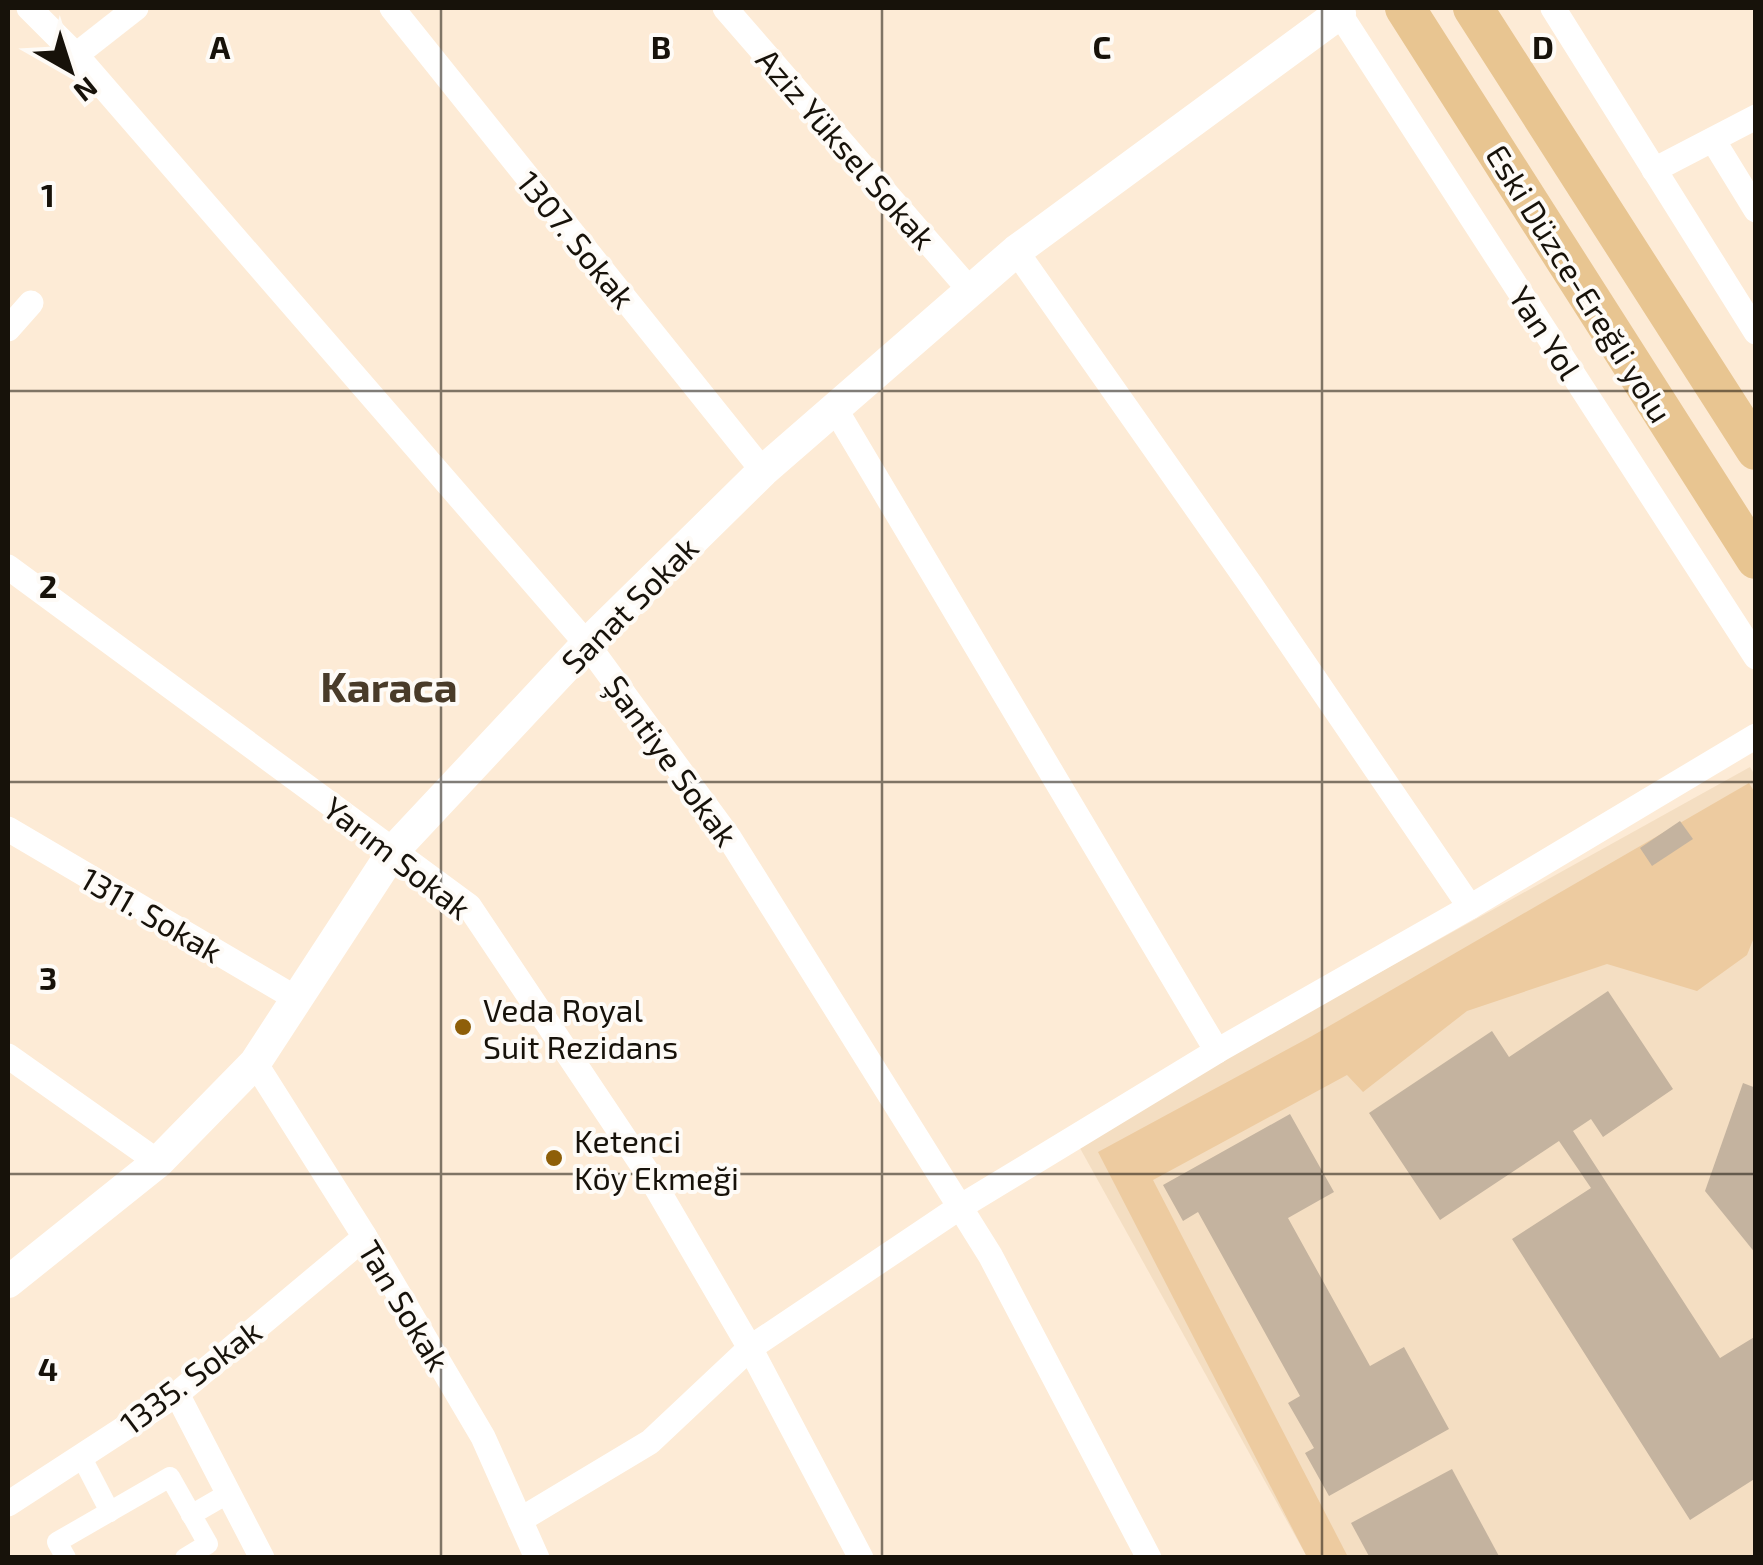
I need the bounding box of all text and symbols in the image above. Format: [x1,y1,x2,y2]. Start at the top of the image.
north arrow [20,20,120,120]
text: A [210,27,231,65]
text: B [651,27,671,65]
text: C [1093,27,1111,65]
text: D [1532,27,1554,65]
street label: Aziz Yüksel Sokak [750,40,944,256]
text: N [68,71,105,110]
street label: Eski Düzce-Ereğli yolu [1479,137,1681,429]
street label: 1307. Sokak [510,163,644,315]
text: 1 [41,175,55,213]
street label: Yan Yol [1502,279,1590,386]
street label: Sanat Sokak [553,528,705,680]
text: 2 [39,566,57,604]
district label: Karaca [320,660,458,710]
street label: Şantiye Sokak [596,667,747,854]
street label: Yarım Sokak [317,788,479,926]
street label: 1311. Sokak [75,858,229,970]
text: 3 [39,958,57,996]
place label: Veda Royal Suit Rezidans [483,990,678,1065]
marker: Veda Royal Suit Rezidans [452,1016,474,1038]
place label: Ketenci Köy Ekmeği [574,1121,739,1196]
marker: Ketenci Köy Ekmeği [543,1147,565,1169]
street label: Tan Sokak [351,1233,459,1377]
street label: 1335. Sokak [112,1311,268,1441]
text: 4 [38,1349,58,1387]

